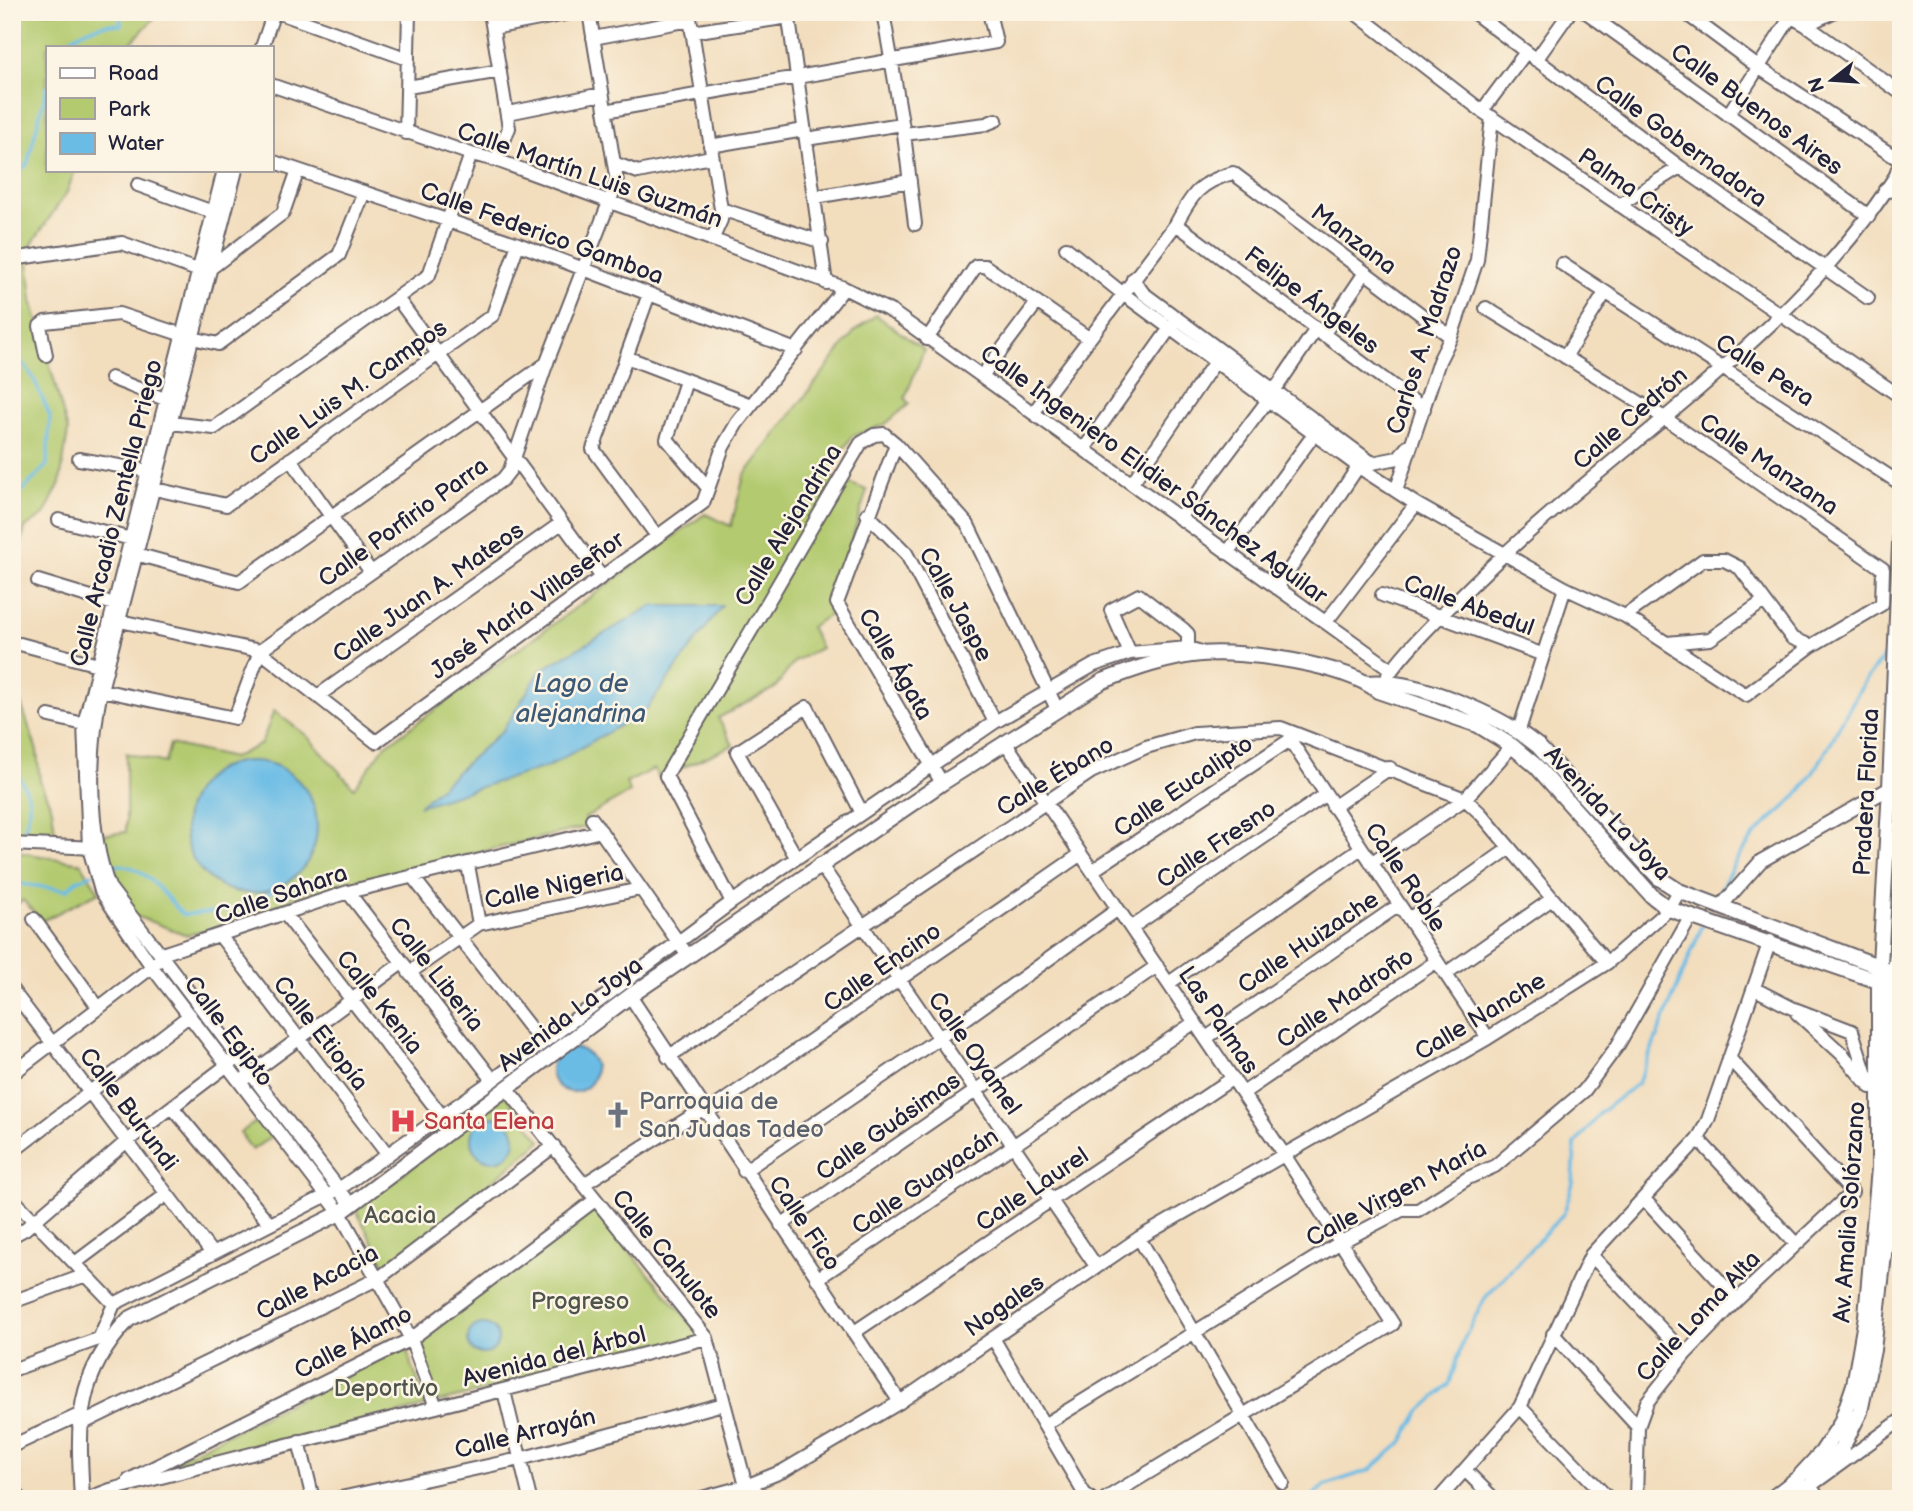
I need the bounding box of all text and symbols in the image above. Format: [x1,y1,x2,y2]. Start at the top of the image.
street label: Calle Buenos Aires [1665,37,1849,182]
legend [46,46,273,172]
north arrow [1798,46,1868,116]
text: Road [108,61,159,86]
street label: Calle Gobernadora [1589,69,1773,214]
text: N [1804,74,1830,95]
text: Park [108,97,151,122]
street label: Calle Martín Luis Guzmán [453,116,727,235]
text: Water [108,131,164,156]
street label: Palma Cristy [1572,142,1699,243]
street label: Calle Federico Gamboa [416,176,668,291]
street label: Manzana [1305,198,1402,281]
street label: Felipe Ángeles [1239,240,1386,361]
street label: Carlos A. Madrazo [1380,242,1469,438]
street label: Calle Luis M. Campos [244,313,453,472]
street label: Calle Pera [1710,328,1820,413]
street label: Calle Ingeniero Elidier Sánchez Aguilar [974,339,1333,610]
street label: Calle Arcadio Zentella Priego [64,356,169,670]
street label: Calle Cedrón [1567,361,1694,476]
street label: Calle Manzana [1694,407,1844,522]
street label: Calle Alejandrina [729,439,848,612]
street label: Calle Porfirio Parra [313,451,494,594]
street label: Calle Juan A. Mateos [327,515,530,669]
street label: José María Villaseñor [425,525,630,686]
street label: Calle Jaspe [912,542,999,667]
street label: Calle Abedul [1400,568,1538,642]
street label: Calle Ágata [852,603,940,725]
water label: Lago de alejandrina [516,669,646,730]
street label: Pradera Florida [1848,707,1885,877]
street label: Calle Ébano [991,729,1119,823]
street label: Calle Eucalipto [1108,729,1258,844]
street label: Avenida La Joya [1538,740,1677,887]
street label: Calle Fresno [1151,794,1281,895]
street label: Calle Roble [1358,817,1453,937]
street label: Calle Sahara [211,858,351,931]
street label: Calle Nigeria [482,858,626,915]
street label: Calle Huizache [1232,885,1384,1000]
street label: Calle Liberia [383,911,490,1037]
street label: Calle Encino [818,916,947,1019]
street label: Calle Madroño [1271,942,1419,1055]
street label: Calle Kenia [330,944,429,1060]
street label: Avenida La Joya [492,951,648,1078]
street label: Las Palmas [1172,961,1265,1080]
street label: Calle Nanche [1410,966,1551,1067]
street label: Calle Egipto [178,970,280,1092]
street label: Calle Etiopía [267,970,374,1096]
street label: Calle Oyamel [922,986,1028,1120]
street label: Calle Burundi [73,1042,184,1177]
street label: Calle Guásimas [810,1066,966,1187]
place label: Parroquia de San Judas Tadeo [639,1087,824,1144]
church icon: Parroquia de San Judas Tadeo [603,1100,633,1130]
street label: Av. Amalia Solórzano [1827,1100,1872,1324]
hospital icon: Santa Elena [388,1106,418,1136]
place label: Santa Elena [424,1107,555,1136]
street label: Calle Guayacán [846,1122,1004,1241]
street label: Calle Virgen María [1301,1134,1491,1253]
street label: Calle Laurel [970,1141,1094,1238]
street label: Calle Fico [762,1170,847,1276]
street label: Calle Cahulote [605,1184,728,1325]
park label: Acacia [364,1201,436,1230]
street label: Calle Acacia [251,1238,383,1327]
street label: Calle Loma Alta [1630,1245,1767,1388]
street label: Nogales [959,1268,1050,1343]
park label: Progreso [531,1287,629,1316]
street label: Calle Álamo [289,1298,417,1386]
street label: Avenida del Árbol [459,1319,649,1393]
park label: Deportivo [334,1374,438,1403]
street label: Calle Arrayán [452,1402,599,1465]

